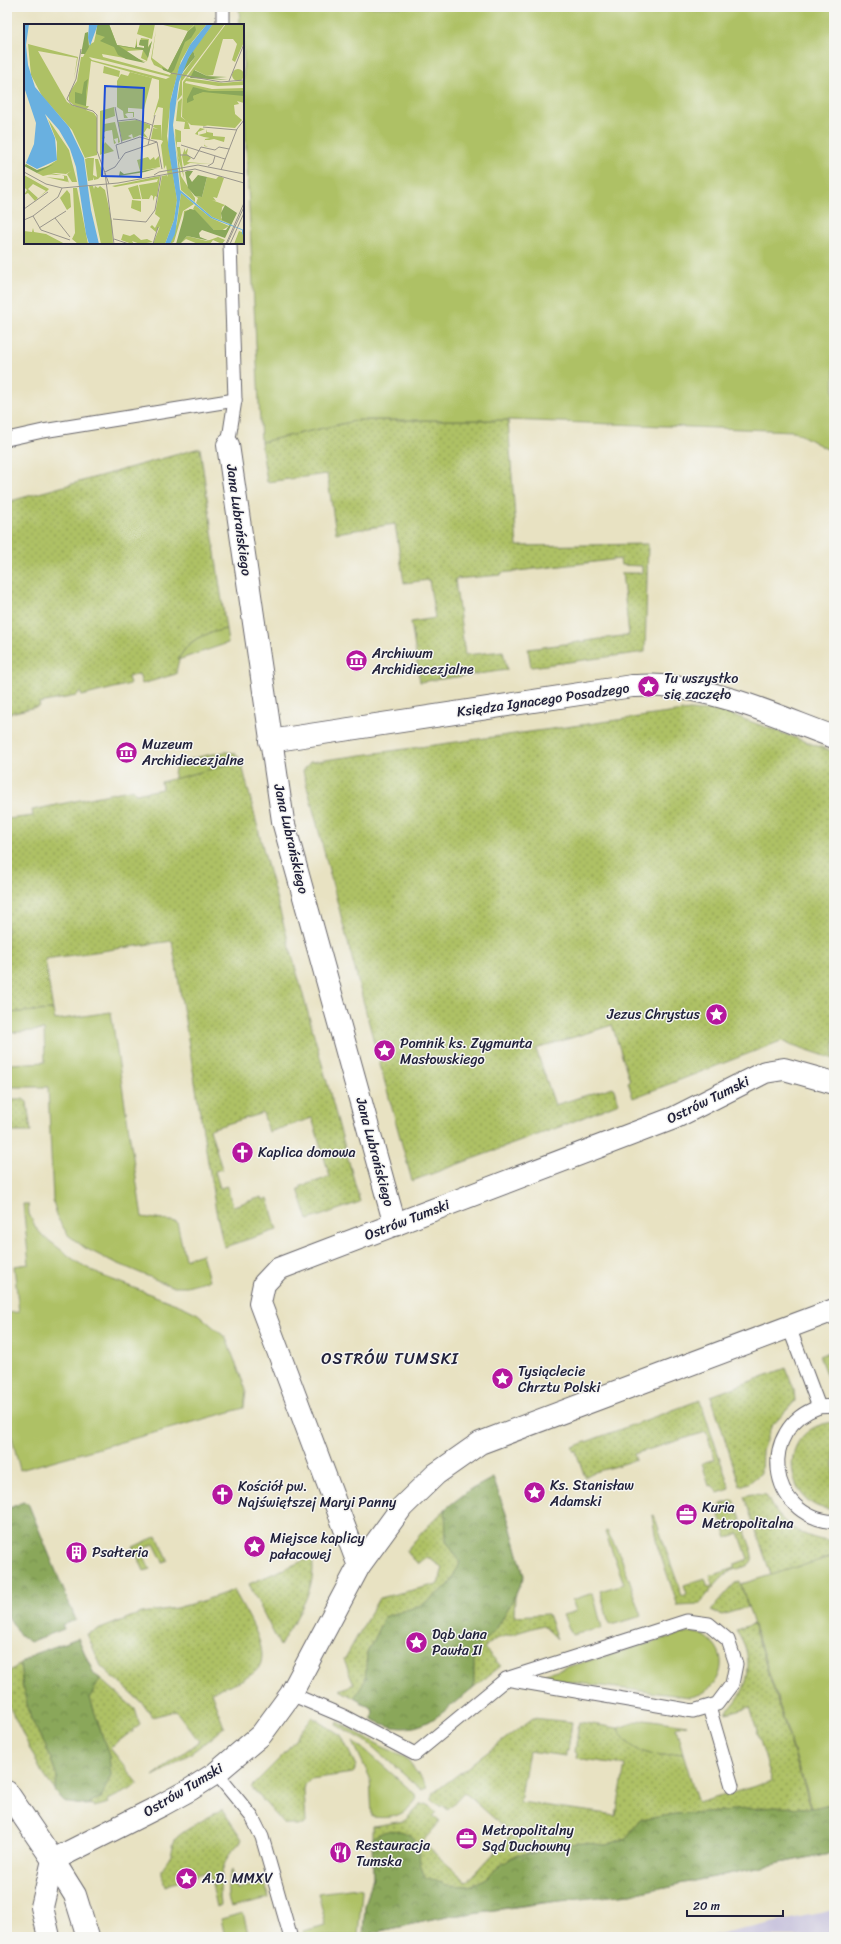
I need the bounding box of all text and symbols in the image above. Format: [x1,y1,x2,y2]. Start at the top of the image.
inset map [24,24,244,244]
street label: Jana Lubrańskiego [219,462,259,577]
place label: Archiwum Archidiecezjalne [371,641,474,682]
museum icon: Archiwum Archidiecezjalne [343,648,369,674]
place label: Tu wszystko się zaczęło [663,666,738,707]
place icon: Tu wszystko się zaczęło [636,673,662,699]
street label: Księdza Ignacego Posadzego [455,676,631,724]
place label: Muzeum Archidiecezjalne [141,732,244,773]
museum icon: Muzeum Archidiecezjalne [114,739,140,765]
street label: Jana Lubrańskiego [266,781,316,896]
place icon: Jezus Chrystus [703,1001,729,1027]
place label: Jezus Chrystus [606,1002,701,1027]
place label: Pomnik ks. Zygmunta Masłowskiego [400,1031,533,1072]
place icon: Pomnik ks. Zygmunta Masłowskiego [371,1038,397,1064]
street label: Ostrów Tumski [662,1069,755,1131]
street label: Jana Lubrańskiego [348,1094,402,1209]
church icon: Kaplica domowa [229,1139,255,1165]
place label: Kaplica domowa [258,1140,356,1165]
street label: Ostrów Tumski [361,1192,454,1248]
district label: OSTRÓW TUMSKI [321,1344,459,1373]
place label: Tysiąclecie Chrztu Polski [518,1359,601,1400]
place icon: Tysiąclecie Chrztu Polski [489,1366,515,1392]
place label: Ks. Stanisław Adamski [549,1473,634,1514]
place label: Kościół pw. Najświętszej Maryi Panny [238,1474,397,1515]
place icon: Ks. Stanisław Adamski [521,1480,547,1506]
church icon: Kościół pw. Najświętszej Maryi Panny [209,1481,235,1507]
place label: Kuria Metropolitalna [702,1495,793,1536]
office icon: Kuria Metropolitalna [674,1502,700,1528]
place label: Miejsce kaplicy pałacowej [269,1526,366,1567]
place icon: Miejsce kaplicy pałacowej [242,1533,268,1559]
building icon: Psałteria [64,1539,90,1565]
place label: Psałteria [92,1540,149,1565]
place label: Dąb Jana Pawła II [432,1622,488,1663]
place icon: Dąb Jana Pawła II [404,1629,430,1655]
street label: Ostrów Tumski [138,1756,229,1824]
place label: Metropolitalny Sąd Duchowny [482,1818,574,1859]
office icon: Metropolitalny Sąd Duchowny [454,1825,480,1851]
place label: Restauracja Tumska [356,1833,431,1874]
restaurant icon: Restauracja Tumska [327,1840,353,1866]
place icon: A.D. MMXV [173,1865,199,1891]
place label: A.D. MMXV [201,1866,273,1891]
scale bar [687,1892,783,1918]
text: 20 m [693,1895,720,1917]

